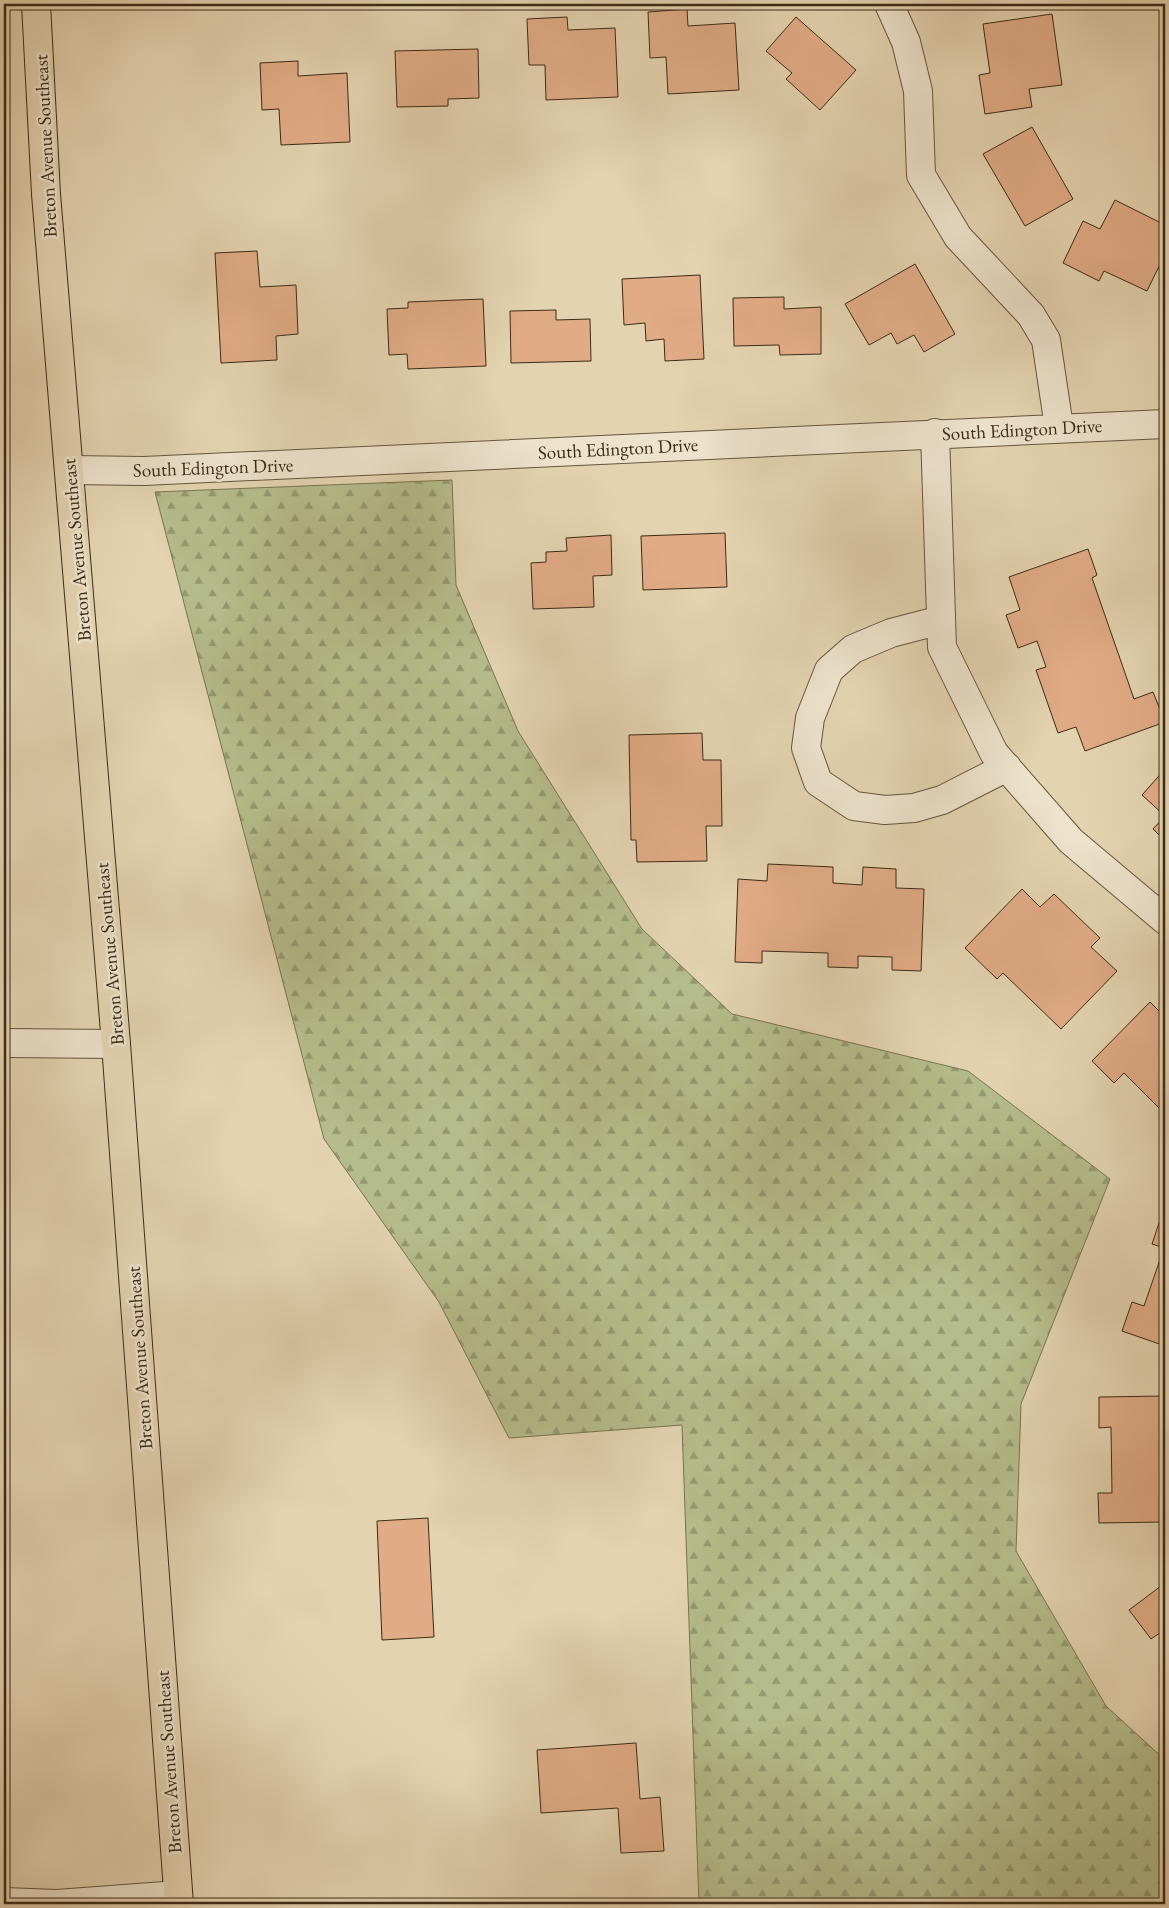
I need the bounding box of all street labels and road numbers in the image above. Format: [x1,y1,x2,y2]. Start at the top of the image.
street label: Breton Avenue Southeast [28,54,63,238]
street label: South Edington Drive [941,413,1103,446]
street label: South Edington Drive [537,432,699,465]
street label: South Edington Drive [132,452,294,483]
street label: Breton Avenue Southeast [56,457,97,642]
street label: Breton Avenue Southeast [89,861,130,1046]
street label: Breton Avenue Southeast [121,1266,158,1450]
street label: Breton Avenue Southeast [150,1670,187,1854]

